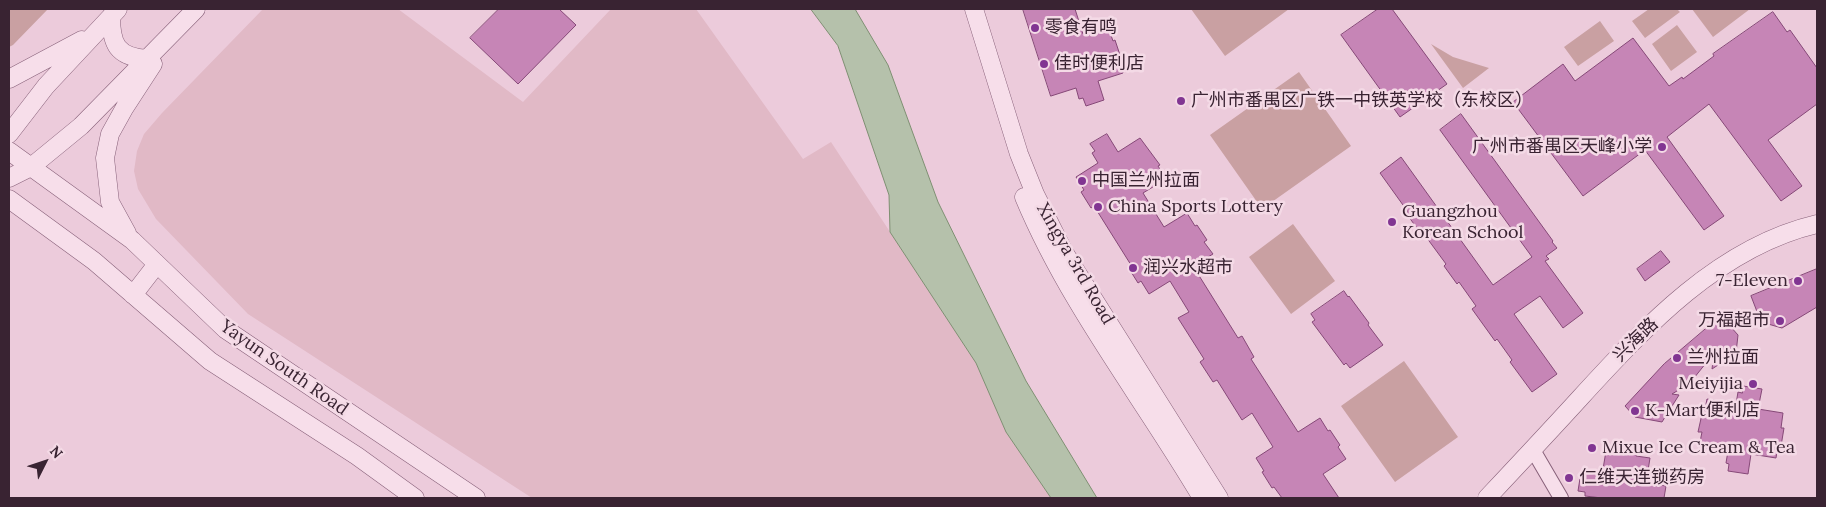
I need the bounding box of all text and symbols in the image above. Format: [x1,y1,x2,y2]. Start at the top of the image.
place label: 零食有鸣 [1045,17,1117,39]
marker: 零食有鸣 [1029,22,1041,34]
place label: 佳时便利店 [1054,53,1144,75]
marker: 佳时便利店 [1038,58,1050,70]
place label: 广州市番禺区广铁一中铁英学校（东校区） [1191,90,1533,112]
marker: 广州市番禺区广铁一中铁英学校（东校区） [1175,95,1187,107]
place label: 广州市番禺区天峰小学 [1472,136,1652,158]
marker: 广州市番禺区天峰小学 [1656,141,1668,153]
place label: 中国兰州拉面 [1092,170,1200,192]
marker: 中国兰州拉面 [1076,175,1088,187]
place label: China Sports Lottery [1108,196,1283,218]
street label: Xingya 3rd Road [1032,200,1118,328]
marker: China Sports Lottery [1092,201,1104,213]
place label: Guangzhou Korean School [1402,201,1523,243]
marker: Guangzhou Korean School [1386,216,1398,228]
place label: 润兴水超市 [1143,257,1233,279]
marker: 润兴水超市 [1127,262,1139,274]
place label: 7-Eleven [1716,270,1788,292]
marker: 7-Eleven [1792,275,1804,287]
place label: 万福超市 [1698,310,1770,332]
street label: 兴海路 [1609,313,1663,367]
marker: 万福超市 [1774,315,1786,327]
street label: Yayun South Road [216,316,352,420]
place label: 兰州拉面 [1687,347,1759,369]
marker: 兰州拉面 [1671,352,1683,364]
place label: Meiyijia [1678,373,1743,395]
marker: Meiyijia [1747,378,1759,390]
place label: K-Mart便利店 [1645,400,1760,422]
marker: K-Mart便利店 [1629,405,1641,417]
north arrow [20,437,70,487]
place label: Mixue Ice Cream & Tea [1602,437,1795,459]
text: N [46,442,67,462]
marker: Mixue Ice Cream & Tea [1586,442,1598,454]
place label: 仁维天连锁药房 [1579,467,1705,489]
marker: 仁维天连锁药房 [1563,472,1575,484]

